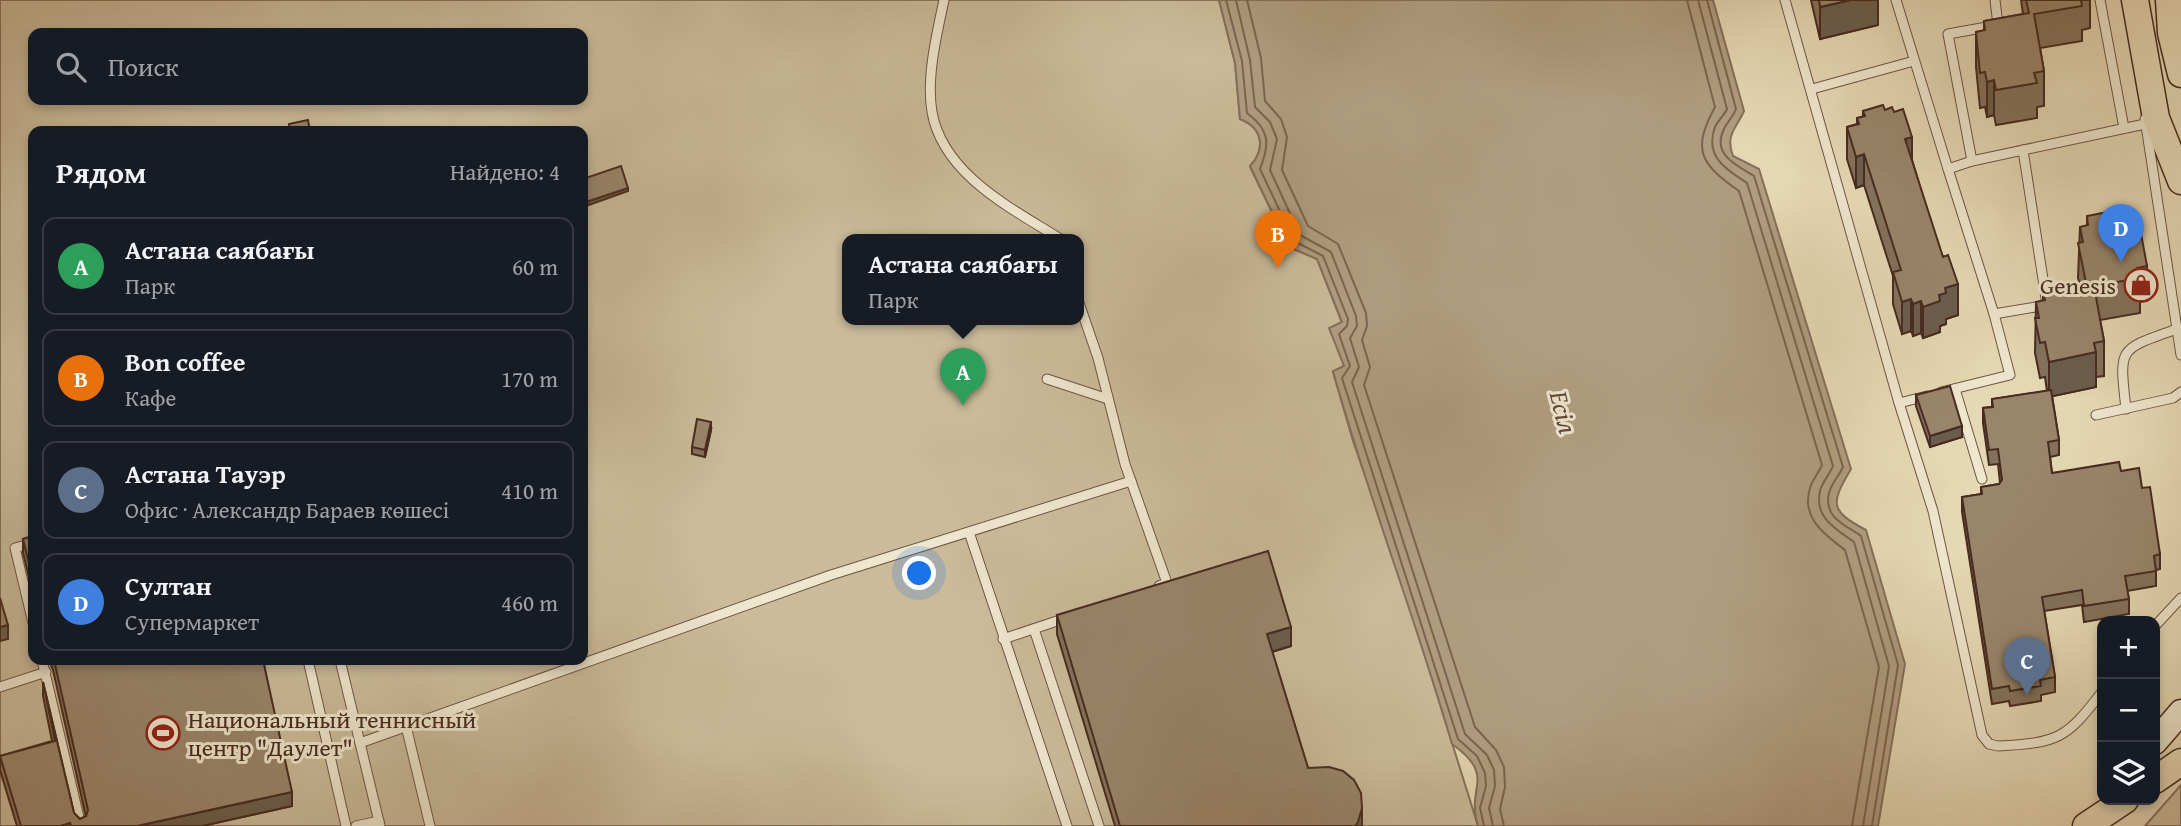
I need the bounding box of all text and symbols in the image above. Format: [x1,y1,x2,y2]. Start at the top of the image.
search box [28,28,588,105]
text: Поиск [108,47,179,86]
icon: search [52,48,90,86]
text: Рядом [56,150,147,194]
text: Найдено: 4 [450,155,560,188]
pin: D [2098,204,2144,262]
pin: B [1255,210,1301,268]
text: Астана саябағы [125,230,314,269]
popup [842,234,1084,325]
text: Астана саябағы [868,244,1058,283]
text: A [74,250,88,283]
text: 60 m [512,250,558,283]
shop icon: Genesis [2122,266,2160,304]
place label: Genesis [2040,268,2116,303]
text: Парк [125,269,175,302]
text: Парк [868,283,919,316]
text: Bon coffee [125,342,246,381]
pin: A [940,348,986,406]
text: B [74,362,88,395]
text: 170 m [501,362,558,395]
text: Кафе [125,381,176,414]
water label: Есіл [1540,386,1588,438]
text: Астана Тауэр [125,454,286,493]
text: C [74,474,88,507]
text: 410 m [501,474,558,507]
text: Офис · Александр Бараев көшесі [125,493,449,526]
your location [902,556,936,590]
text: Султан [125,566,212,605]
text: D [74,586,88,619]
text: 460 m [501,586,558,619]
text: Супермаркет [125,605,259,638]
map controls [2097,616,2160,805]
button: + [2097,616,2160,679]
pin: C [2004,637,2050,695]
button: − [2097,679,2160,742]
place label: Национальный теннисный центр "Даулет" [188,702,476,765]
sports icon: Национальный теннисный центр "Даулет" [144,714,182,752]
button: layers [2097,742,2160,805]

